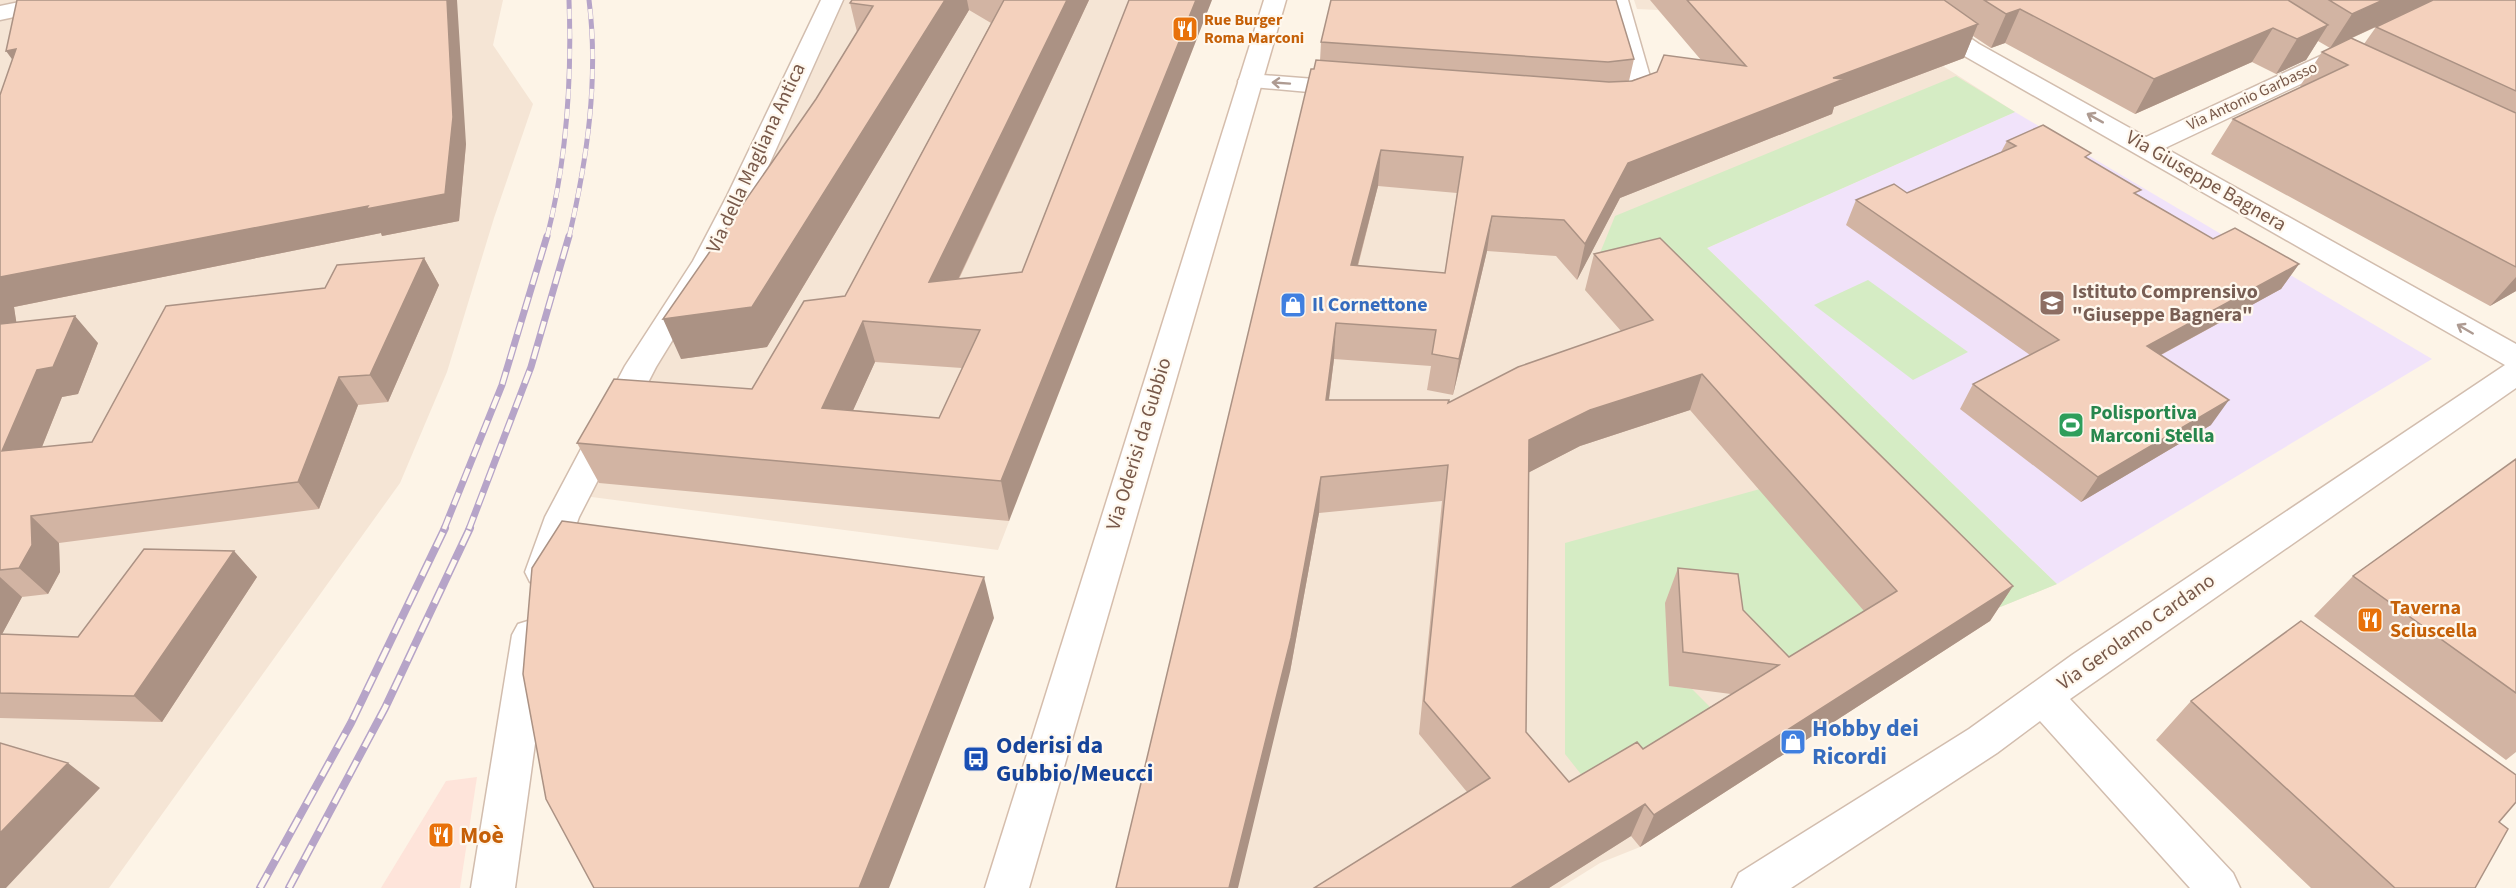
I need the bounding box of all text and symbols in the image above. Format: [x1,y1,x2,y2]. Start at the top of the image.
place label: Rue Burger Roma Marconi [1204,9,1304,49]
restaurant icon: Rue Burger Roma Marconi [1170,14,1200,44]
street label: Via Antonio Garbasso [2183,56,2321,136]
street label: Via della Magliana Antica [700,58,812,258]
one-way arrow [1272,78,1292,89]
one-way arrow [2086,112,2104,123]
street label: Via Giuseppe Bagnera [2121,124,2291,238]
place label: Istituto Comprensivo "Giuseppe Bagnera" [2072,278,2258,329]
school or university icon: Istituto Comprensivo "Giuseppe Bagnera" [2037,288,2067,318]
shop icon: Il Cornettone [1278,290,1308,320]
place label: Il Cornettone [1312,291,1428,319]
one-way arrow [2457,323,2474,335]
street label: Via Oderisi da Gubbio [1099,354,1179,534]
place label: Polisportiva Marconi Stella [2090,399,2215,450]
sports icon: Polisportiva Marconi Stella [2056,410,2086,440]
street label: Via Gerolamo Cardano [2051,567,2221,697]
place label: Taverna Sciuscella [2390,594,2477,645]
restaurant icon: Taverna Sciuscella [2355,605,2385,635]
place label: Hobby dei Ricordi [1812,711,1919,774]
shop icon: Hobby dei Ricordi [1778,727,1808,757]
place label: Oderisi da Gubbio/Meucci [996,728,1153,791]
bus stop icon: Oderisi da Gubbio/Meucci [961,744,991,774]
place label: Moè [460,818,504,853]
restaurant icon: Moè [426,820,456,850]

